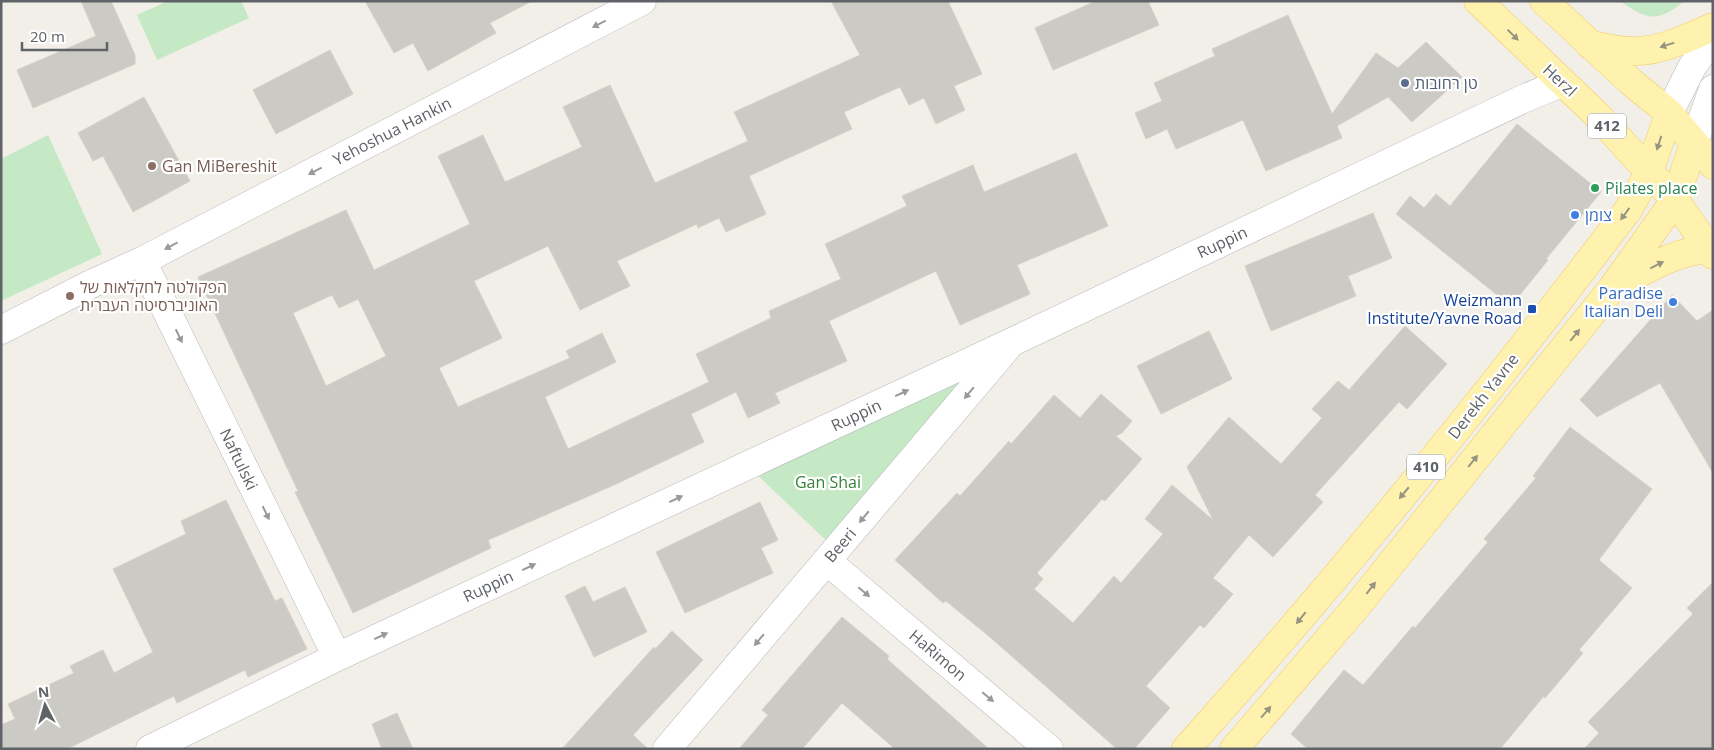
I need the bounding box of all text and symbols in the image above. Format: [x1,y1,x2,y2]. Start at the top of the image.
scale bar [22,20,108,52]
one-way arrow [592,20,606,28]
text: 20 m [30,26,65,46]
one-way arrow [1507,29,1519,41]
one-way arrow [1660,42,1675,49]
street label: Herzl [1538,59,1582,101]
place label: טן רחובות [1415,72,1478,94]
marker: טן רחובות [1399,77,1411,89]
street label: Yehoshua Hankin [329,92,455,170]
road number: 412 [1588,114,1626,138]
one-way arrow [1655,136,1663,151]
place label: Gan MiBereshit [162,155,277,177]
marker: Gan MiBereshit [146,160,158,172]
one-way arrow [308,167,322,175]
place label: Pilates place [1605,177,1697,199]
marker: Pilates place [1589,182,1601,194]
place label: צומן [1585,204,1612,226]
one-way arrow [1620,208,1630,221]
marker: צומן [1569,209,1581,221]
street label: Ruppin [1193,221,1251,263]
one-way arrow [163,242,178,250]
one-way arrow [1649,261,1664,269]
place label: הפקולטה לחקלאות של האוניברסיטה העברית [80,276,227,316]
place label: Paradise Italian Deli [1584,282,1663,322]
place label: Weizmann Institute/Yavne Road [1367,289,1522,329]
marker: הפקולטה לחקלאות של האוניברסיטה העברית [64,290,76,302]
marker: Paradise Italian Deli [1667,296,1679,308]
marker: Weizmann Institute/Yavne Road [1526,303,1538,315]
one-way arrow [175,329,183,343]
one-way arrow [1569,329,1580,342]
street label: Derekh Yavne [1443,349,1523,443]
one-way arrow [964,386,975,399]
one-way arrow [895,389,910,397]
street label: Ruppin [827,394,885,436]
street label: Naftulski [215,425,263,493]
road number: 410 [1407,454,1445,480]
one-way arrow [1467,455,1478,468]
park label: Gan Shai [795,471,861,493]
one-way arrow [1399,486,1410,499]
one-way arrow [669,494,683,502]
one-way arrow [262,506,270,520]
one-way arrow [858,510,870,522]
street label: Beeri [819,523,861,567]
one-way arrow [522,563,536,571]
street label: Ruppin [459,565,517,607]
one-way arrow [1366,582,1377,595]
one-way arrow [858,586,870,597]
one-way arrow [1296,612,1307,624]
street label: HaRimon [905,624,971,686]
one-way arrow [374,632,388,640]
one-way arrow [753,634,765,646]
north arrow [20,680,70,730]
text: N [37,682,50,702]
one-way arrow [982,691,994,702]
one-way arrow [1260,706,1271,718]

